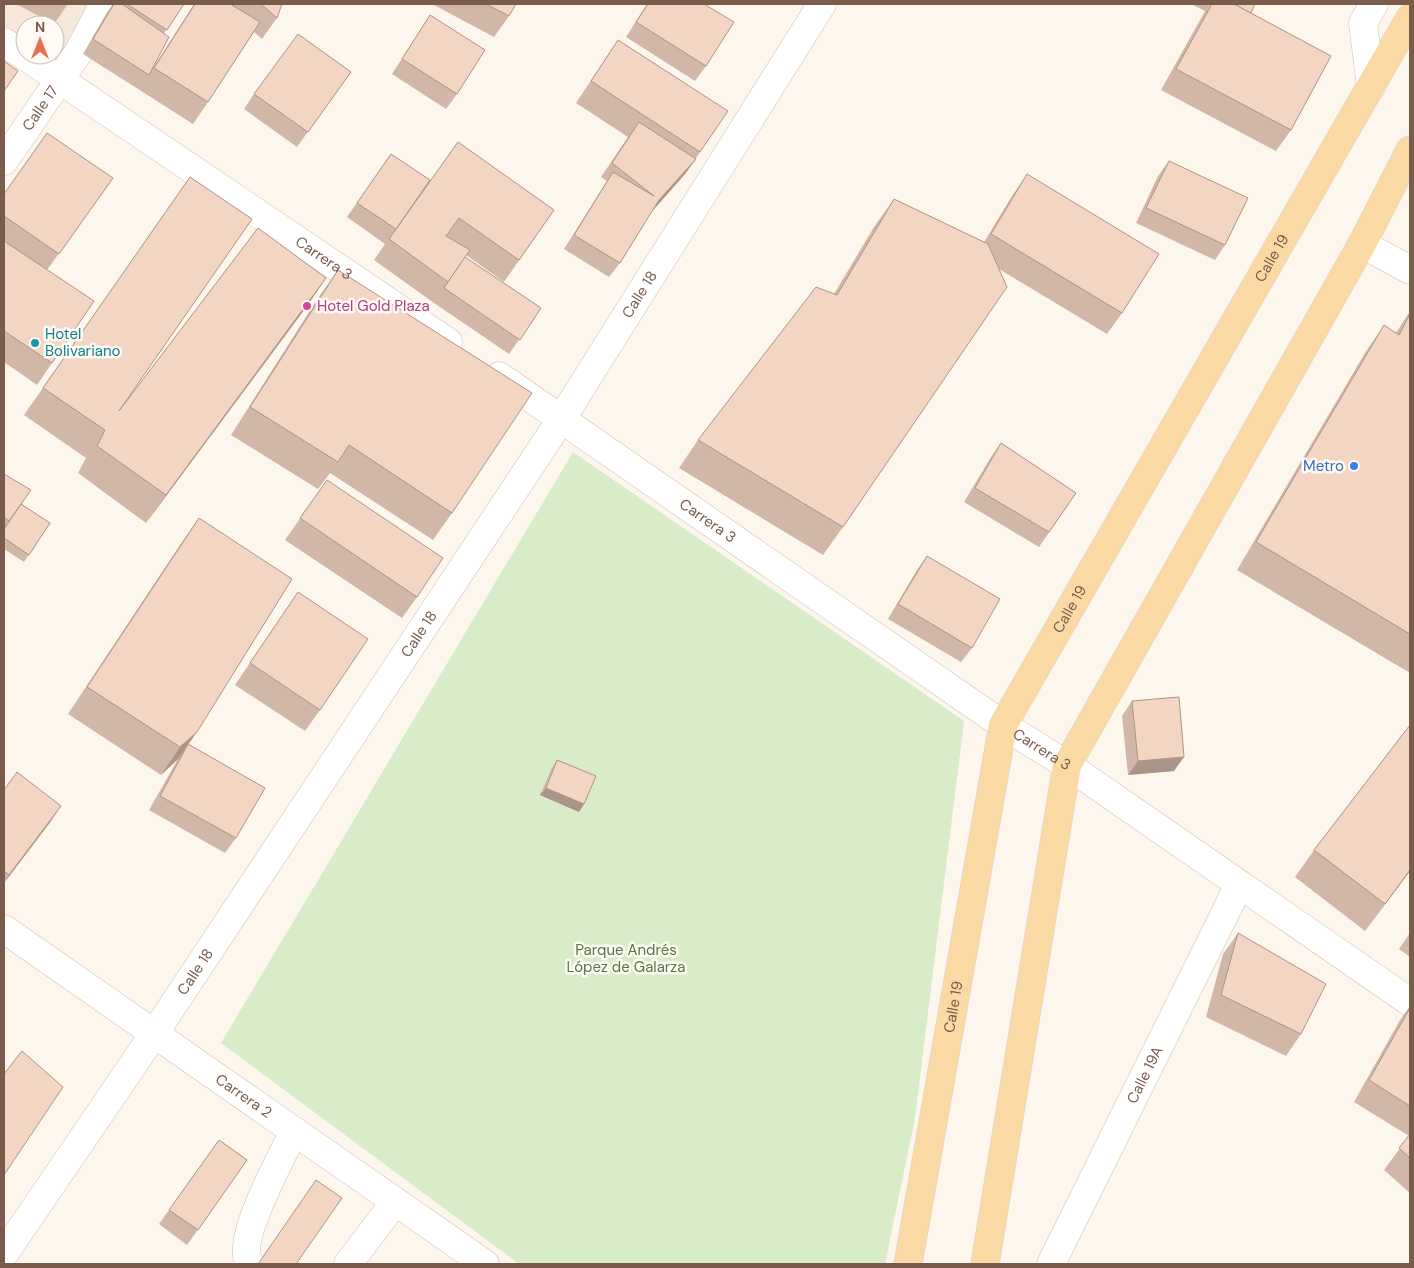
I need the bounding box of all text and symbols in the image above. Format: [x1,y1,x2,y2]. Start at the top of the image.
north arrow [15,15,65,65]
text: N [35,18,45,36]
street label: Calle 17 [18,82,63,135]
street label: Calle 19 [1250,230,1293,286]
street label: Carrera 3 [291,232,356,285]
street label: Calle 18 [617,267,662,322]
place label: Hotel Gold Plaza [317,296,430,316]
marker: Hotel Gold Plaza [301,300,313,312]
place label: Hotel Bolivariano [45,324,120,361]
marker: Hotel Bolivariano [29,337,41,349]
place label: Metro [1303,456,1344,476]
marker: Metro [1348,460,1360,472]
street label: Carrera 3 [675,494,740,547]
street label: Calle 19 [1048,581,1091,637]
street label: Calle 18 [396,607,442,661]
street label: Carrera 3 [1009,724,1075,775]
park label: Parque Andrés López de Galarza [567,940,685,977]
street label: Calle 18 [173,944,218,999]
street label: Calle 19 [939,979,968,1034]
street label: Calle 19A [1122,1043,1167,1107]
street label: Carrera 2 [211,1069,276,1123]

